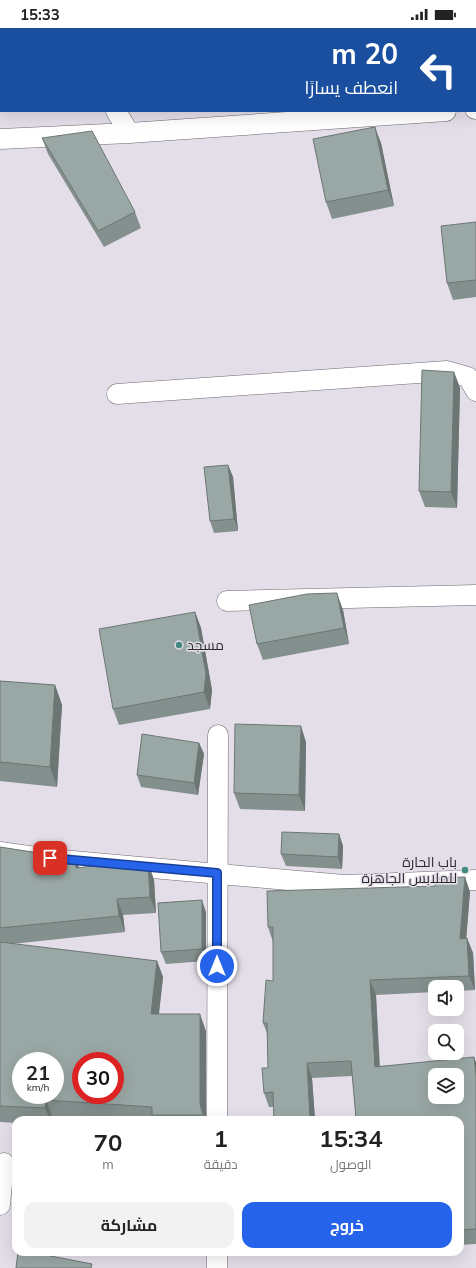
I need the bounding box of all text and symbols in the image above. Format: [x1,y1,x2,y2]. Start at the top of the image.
text: 15:33 [20,5,60,24]
text: 20 m [332,36,398,71]
icon: left [412,44,464,96]
text: انعطف يسارًا [305,76,398,99]
place label: مسجد [187,636,224,654]
marker: مسجد [174,640,184,650]
pin [33,841,67,875]
icon: arrive [39,847,61,869]
place label: باب الحارة للملابس الجاهزة [361,853,457,887]
marker: باب الحارة للملابس الجاهزة [460,865,470,875]
position arrow [196,945,238,987]
map controls [428,980,464,1104]
button: sound [428,980,464,1016]
button: search [428,1024,464,1060]
speed limit sign: 30 [72,1052,124,1104]
text: 21 [26,1060,50,1085]
button: layers [428,1068,464,1104]
text: km/h [27,1081,49,1094]
text: 1 [213,1123,228,1153]
text: 15:34 [319,1123,383,1153]
text: 70 [93,1127,122,1157]
text: m [102,1156,114,1172]
text: دقيقة [204,1156,238,1172]
text: الوصول [330,1156,371,1172]
button: مشاركة [24,1202,234,1248]
button: خروج [242,1202,452,1248]

